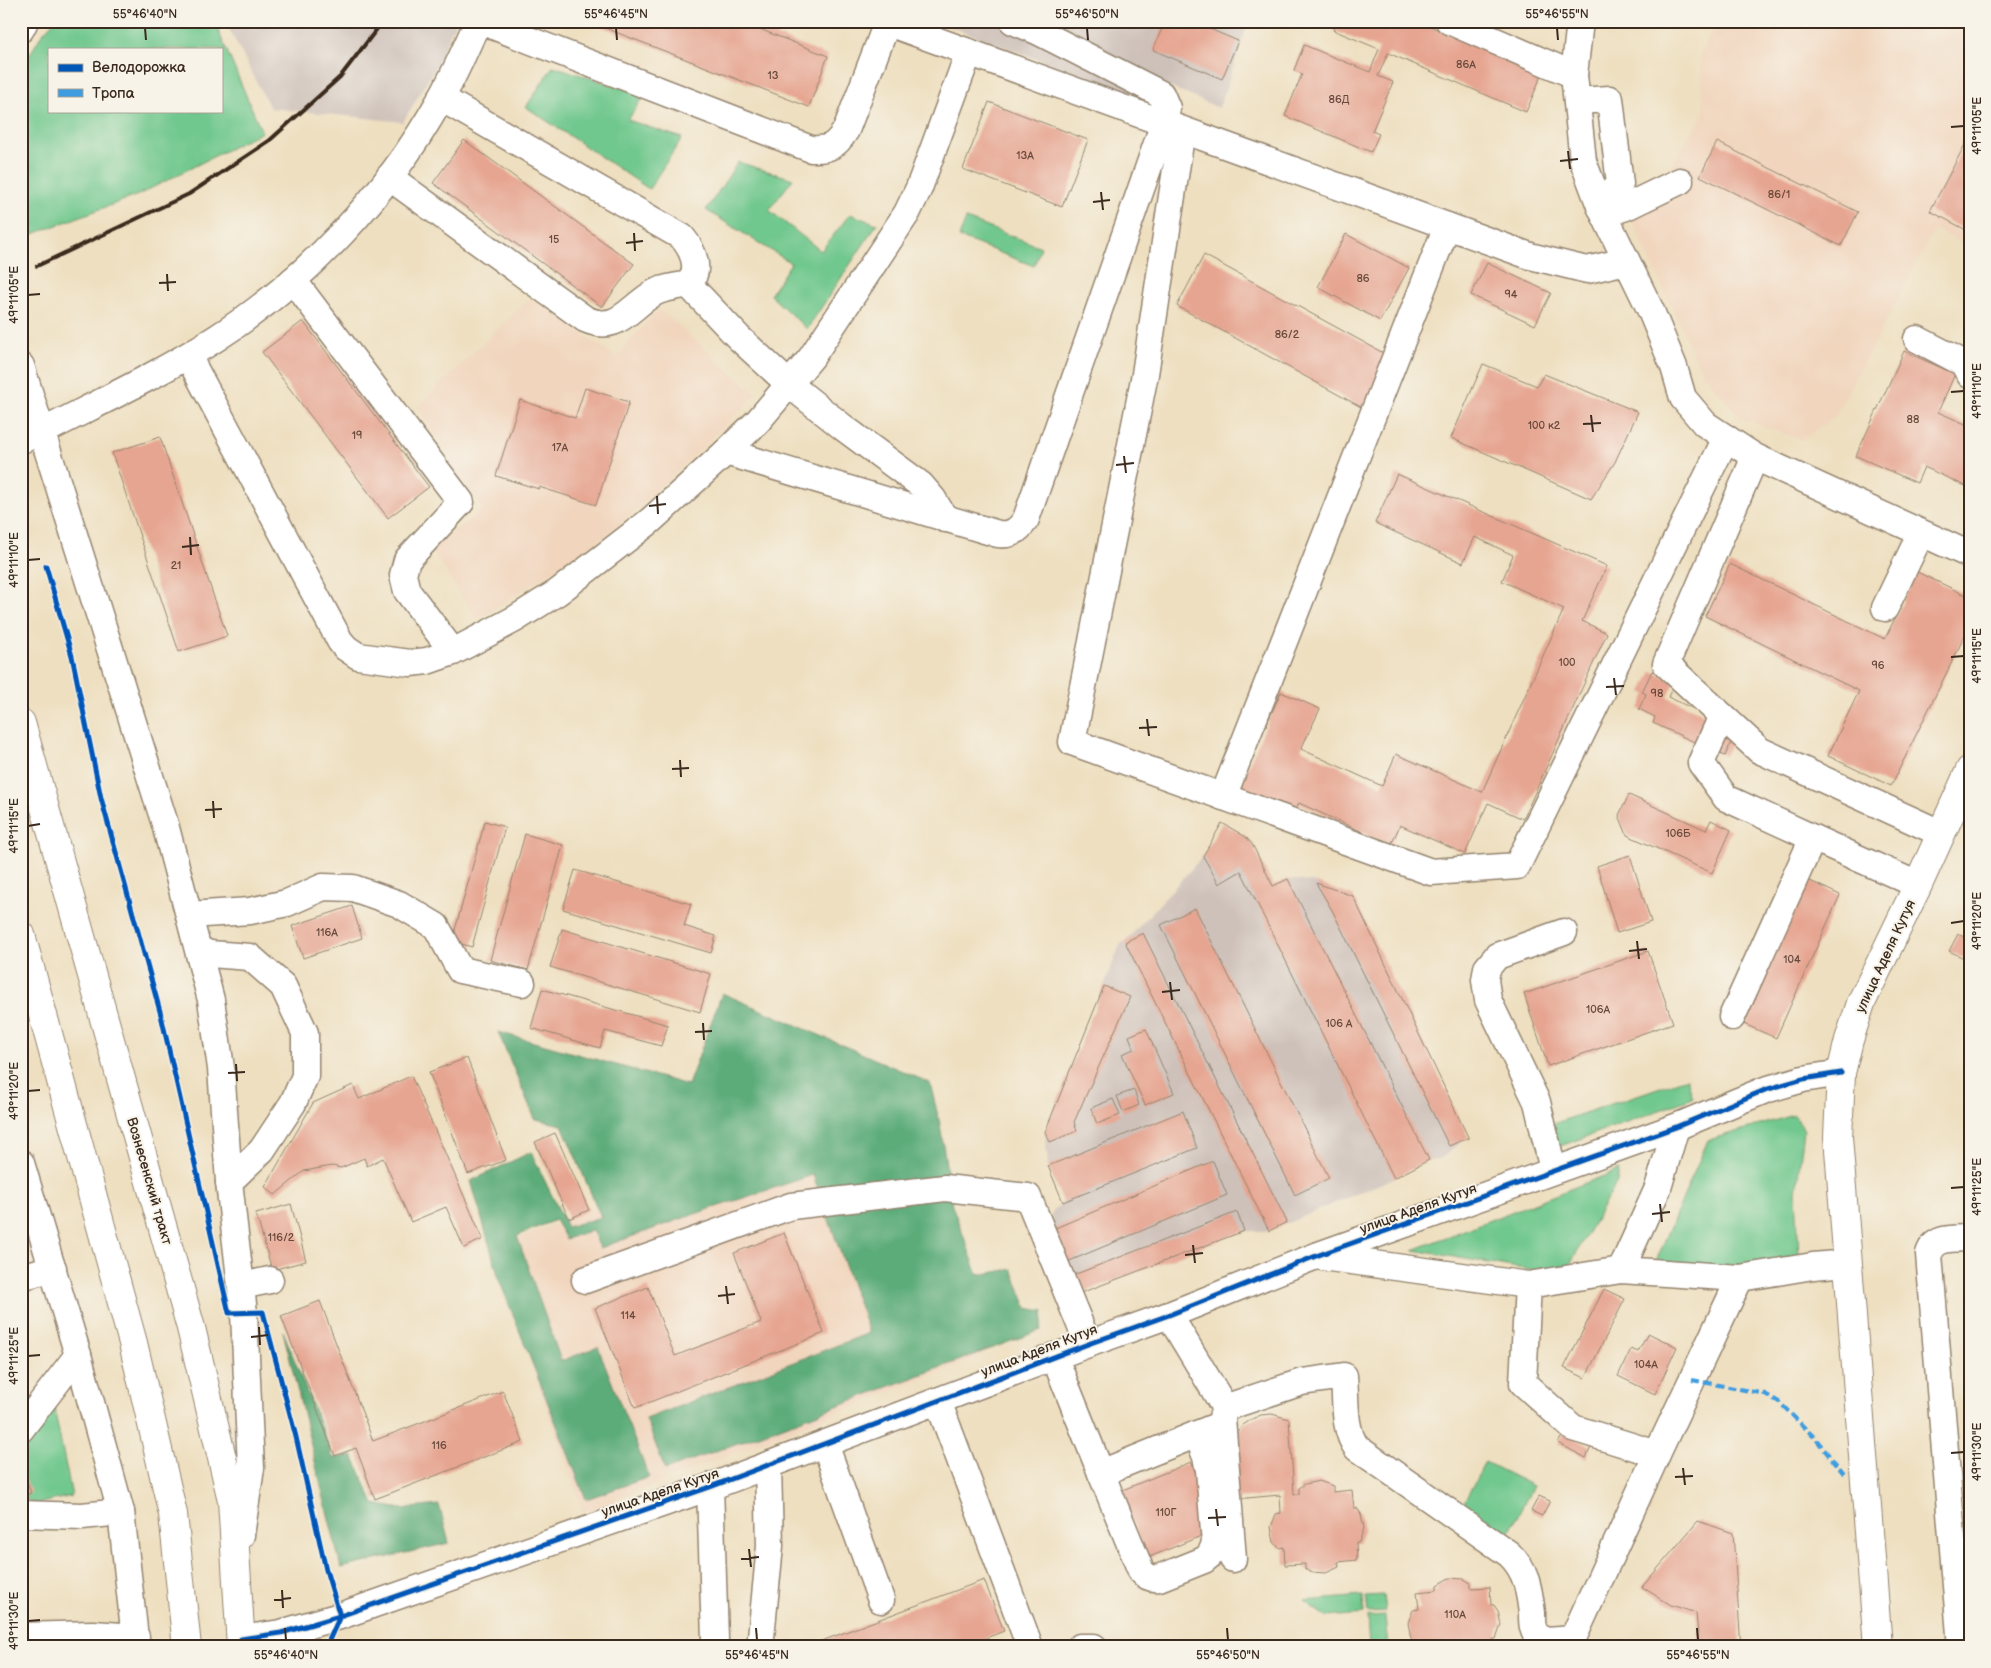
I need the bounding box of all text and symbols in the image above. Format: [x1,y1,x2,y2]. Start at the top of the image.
text: 55°46'40"N [113,7,177,22]
text: 55°46'45"N [584,7,648,22]
text: 55°46'50"N [1055,7,1119,22]
text: 55°46'55"N [1525,7,1589,22]
legend [48,48,222,112]
text: Велодорожка [92,58,186,77]
house number: 86А [1456,58,1476,71]
house number: 13 [767,69,779,82]
text: Тропа [92,84,135,103]
house number: 86Д [1329,93,1350,106]
text: 49°11'05"E [1970,97,1985,155]
house number: 13А [1016,149,1034,162]
house number: 86/1 [1768,188,1790,201]
house number: 15 [549,233,559,246]
text: 49°11'05"E [7,266,22,324]
house number: 86 [1356,272,1370,285]
house number: 94 [1504,288,1518,301]
house number: 86/2 [1275,328,1300,341]
text: 49°11'10"E [1970,363,1985,419]
house number: 88 [1907,413,1919,426]
house number: 100 к2 [1528,419,1561,432]
house number: 19 [352,429,362,442]
house number: 17А [552,441,568,454]
text: 49°11'10"E [7,532,22,588]
house number: 21 [171,559,181,572]
text: 49°11'15"E [1970,628,1985,684]
house number: 100 [1558,656,1576,669]
house number: 96 [1871,659,1885,672]
house number: 98 [1651,687,1663,700]
text: 49°11'15"E [7,798,22,854]
house number: 106Б [1665,827,1691,840]
text: 49°11'20"E [1970,892,1985,950]
street label: улица Аделя Кутуя [1852,897,1919,1016]
house number: 116А [316,926,338,939]
house number: 104 [1783,953,1801,966]
house number: 106А [1586,1003,1610,1016]
house number: 106 А [1325,1017,1353,1030]
text: 49°11'20"E [7,1062,22,1120]
street label: Вознесенский тракт [123,1116,176,1247]
text: 49°11'25"E [1970,1158,1985,1216]
street label: улица Аделя Кутуя [1357,1179,1479,1237]
house number: 116/2 [268,1231,295,1244]
house number: 114 [620,1309,636,1322]
street label: улица Аделя Кутуя [979,1320,1100,1380]
text: 49°11'25"E [7,1327,22,1385]
house number: 104А [1634,1358,1658,1371]
text: 49°11'30"E [1970,1423,1985,1481]
house number: 116 [431,1439,447,1452]
street label: улица Аделя Кутуя [599,1464,721,1521]
house number: 110Г [1155,1506,1177,1519]
text: 49°11'30"E [7,1592,22,1650]
house number: 110А [1444,1608,1466,1621]
text: 55°46'40"N [254,1648,318,1663]
text: 55°46'45"N [725,1648,789,1663]
text: 55°46'50"N [1196,1648,1260,1663]
text: 55°46'55"N [1666,1648,1730,1663]

